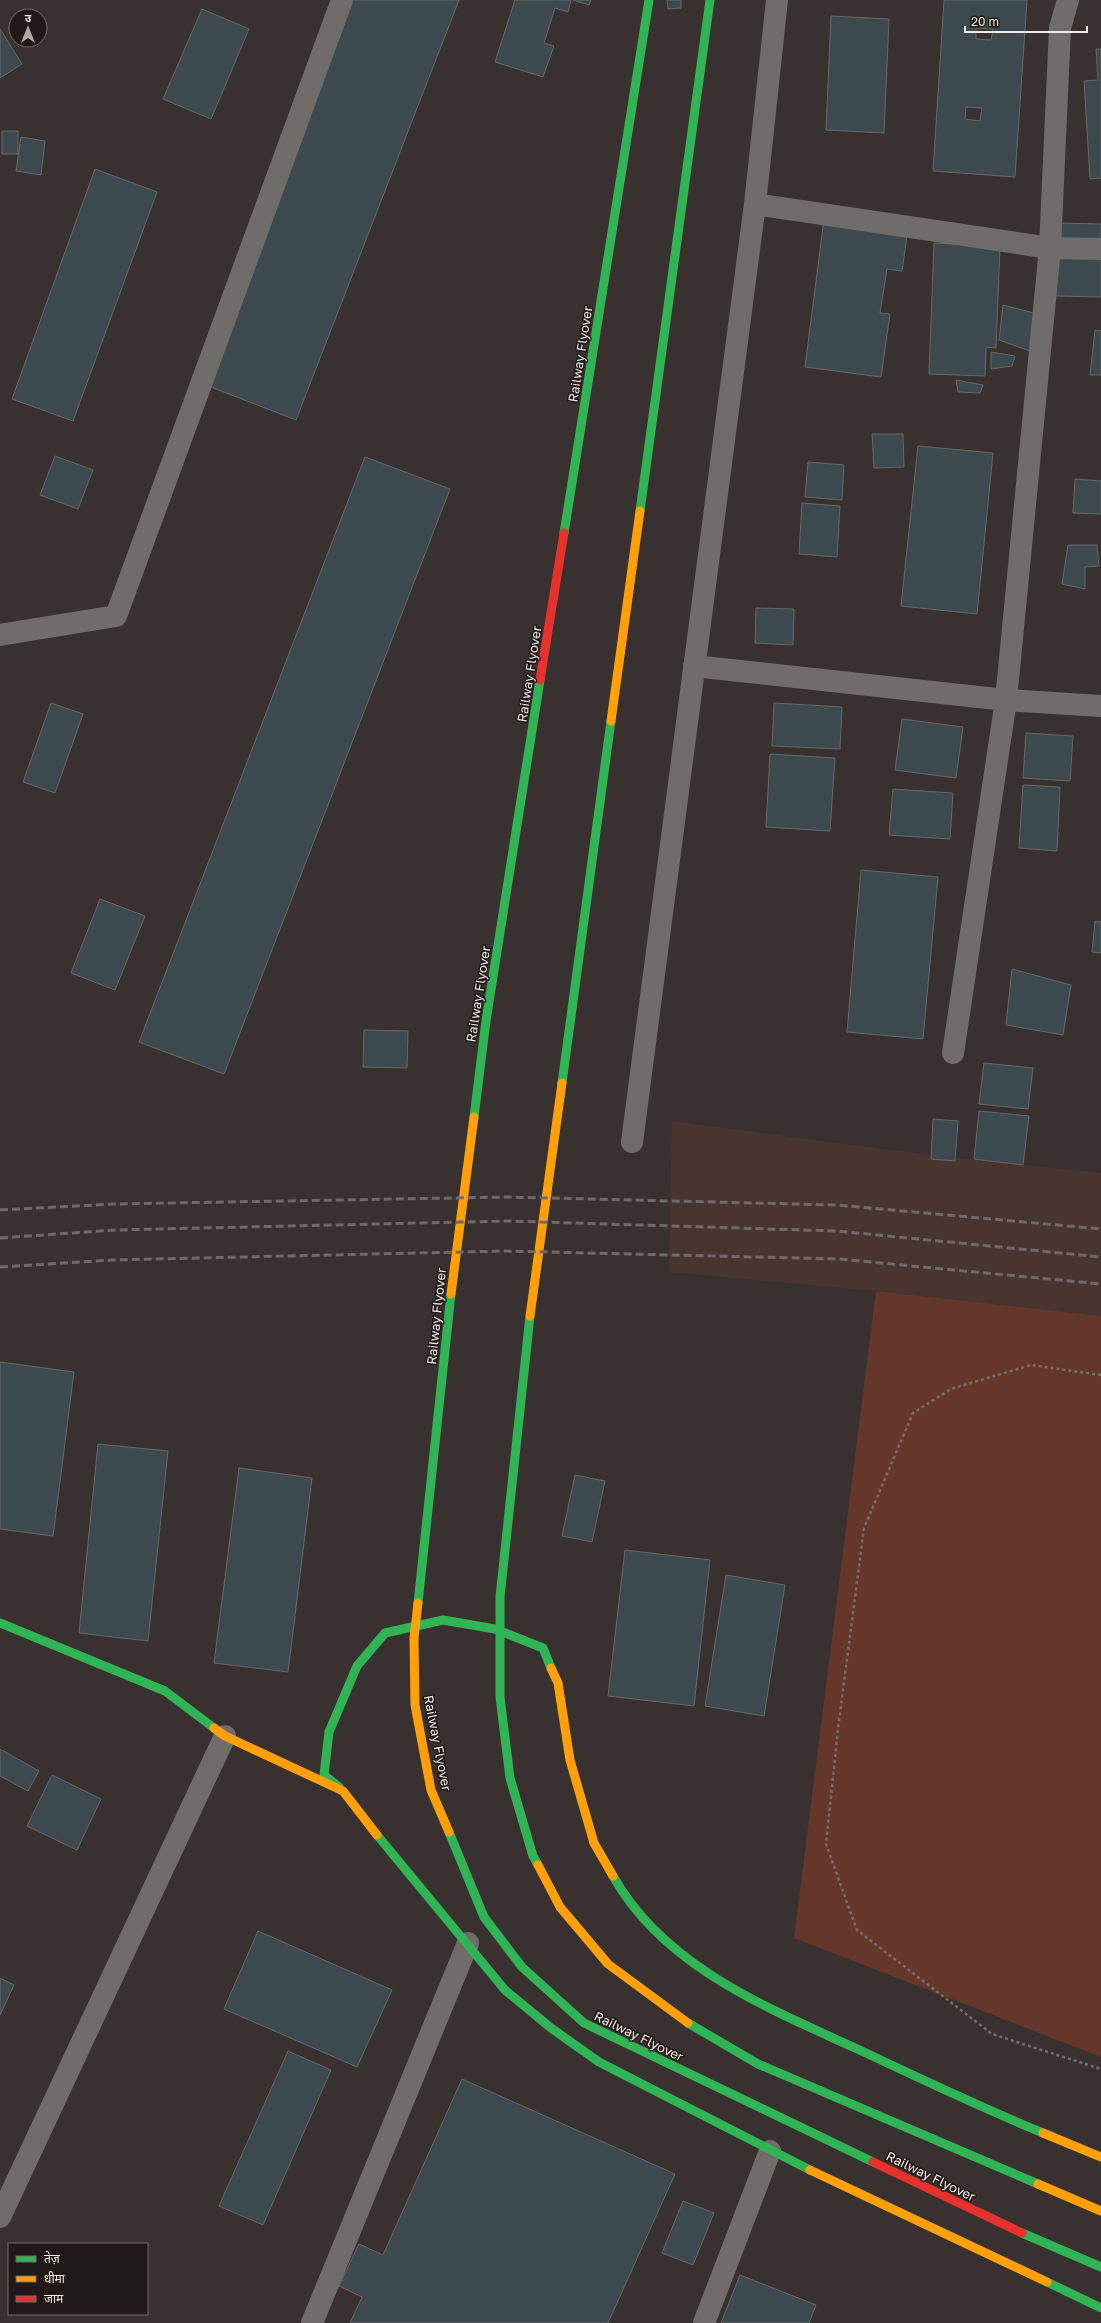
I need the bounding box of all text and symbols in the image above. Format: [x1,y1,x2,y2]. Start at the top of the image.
north arrow [8,8,48,48]
scale bar [965,8,1087,34]
text: उ [25,11,32,24]
text: 20 m [971,14,999,29]
street label: Railway Flyover [564,305,596,403]
street label: Railway Flyover [513,625,545,723]
street label: Railway Flyover [462,945,494,1043]
street label: Railway Flyover [423,1267,449,1365]
street label: Railway Flyover [421,1694,455,1792]
street label: Railway Flyover [592,2007,686,2065]
street label: Railway Flyover [884,2147,978,2205]
legend [8,2243,148,2315]
text: तेज़ [44,2251,61,2266]
text: धीमा [44,2271,66,2286]
text: जाम [44,2291,64,2306]

